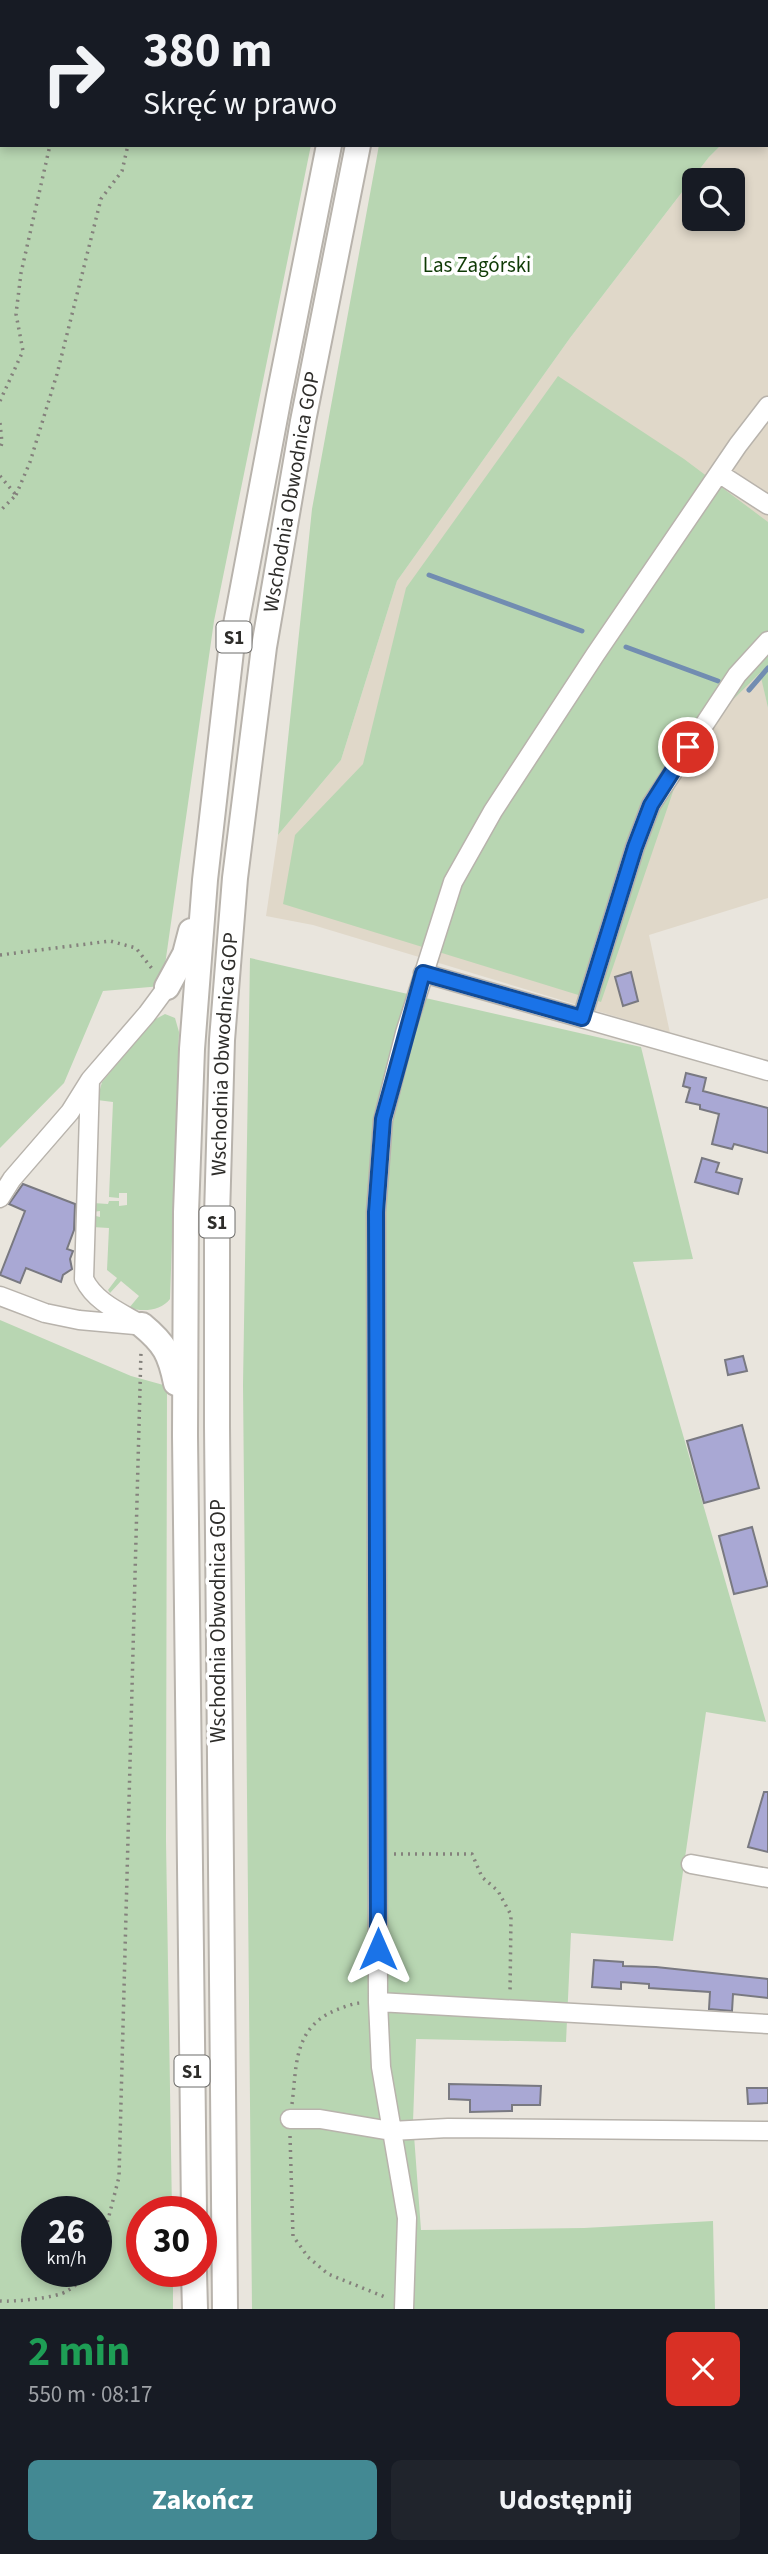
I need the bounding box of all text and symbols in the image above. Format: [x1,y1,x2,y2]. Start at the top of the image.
text: 380 m [143,16,272,86]
icon: right [28,28,119,119]
text: Skręć w prawo [143,81,337,127]
map controls [682,168,745,231]
button: search [682,168,745,231]
park label: Las Zagórski [423,250,531,280]
street label: Wschodnia Obwodnica GOP [255,369,328,615]
road number: S1 [216,622,252,652]
pin [658,717,718,777]
icon: arrive [669,728,707,766]
street label: Wschodnia Obwodnica GOP [203,931,246,1177]
road number: S1 [200,1206,234,1238]
street label: Wschodnia Obwodnica GOP [203,1499,233,1743]
position arrow [341,1912,415,1986]
road number: S1 [174,2056,210,2086]
speed limit sign: 30 [126,2196,217,2287]
text: 26 [48,2207,85,2257]
text: km/h [47,2246,86,2271]
text: 2 min [28,2322,130,2382]
button: close [666,2332,740,2406]
text: 550 m · 08:17 [28,2378,152,2411]
button: Zakończ [28,2460,377,2540]
button: Udostępnij [391,2460,740,2540]

